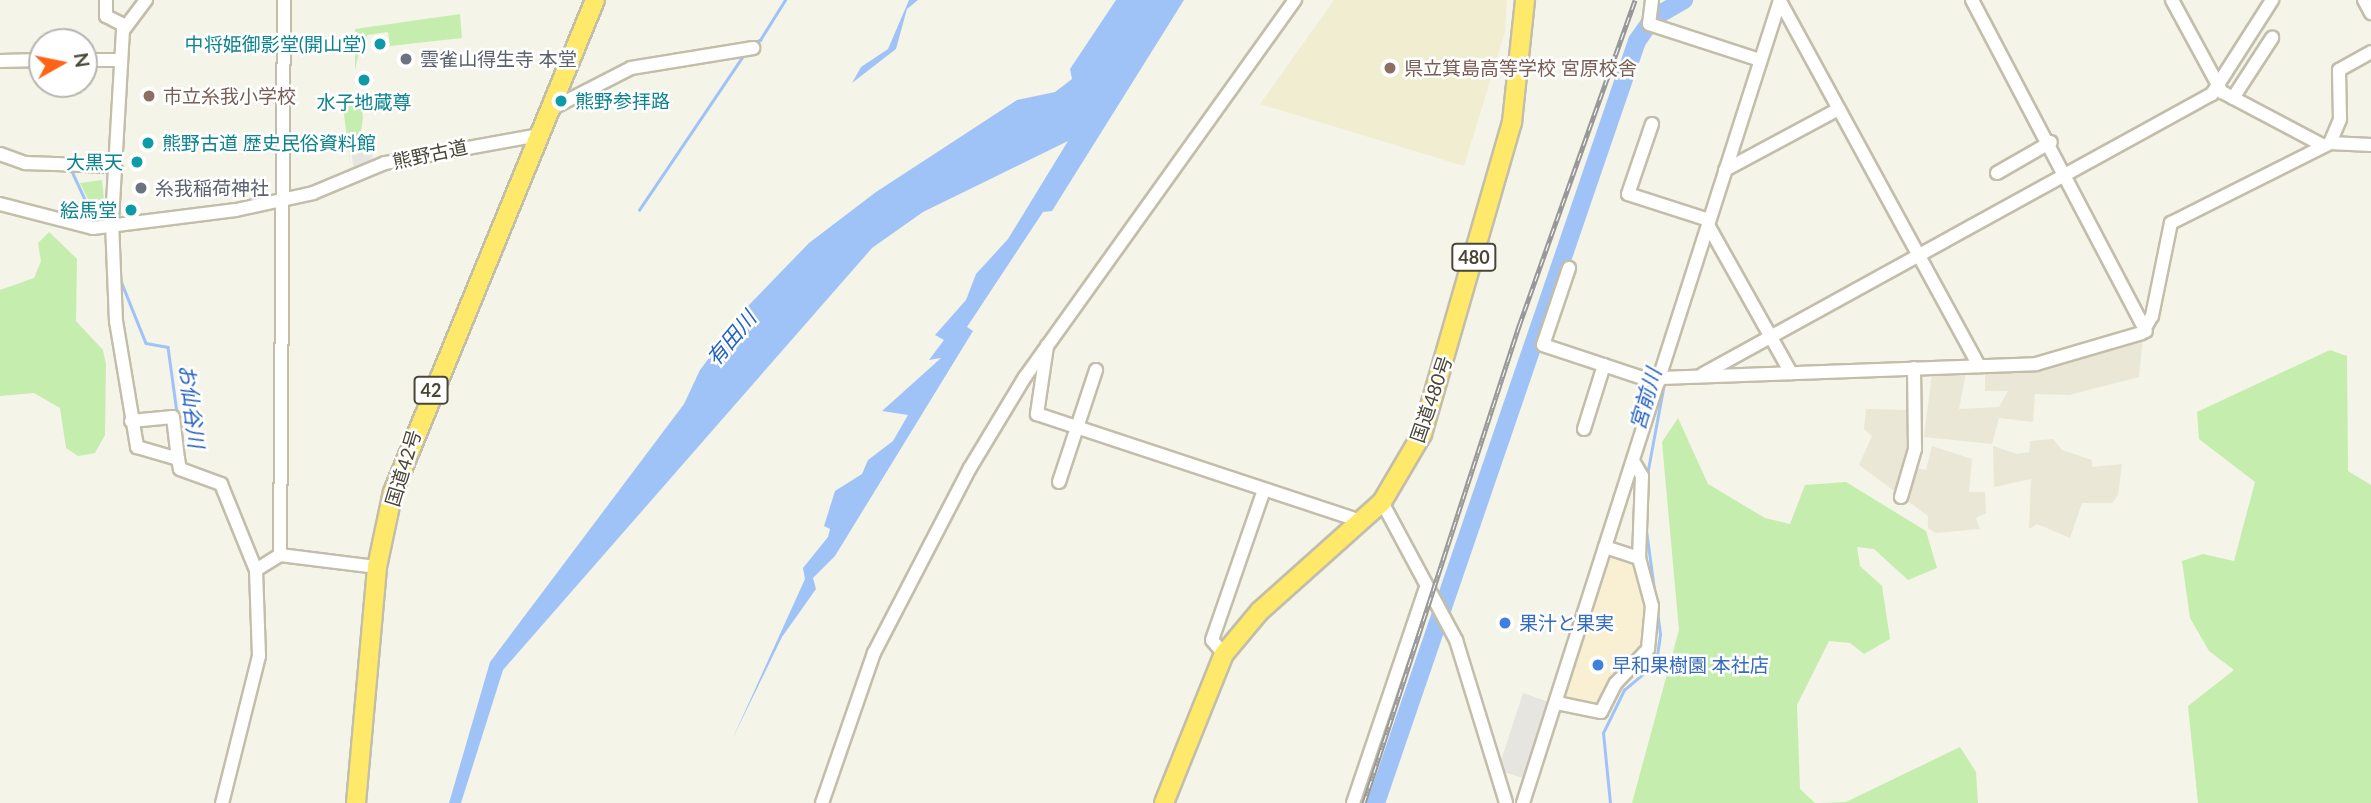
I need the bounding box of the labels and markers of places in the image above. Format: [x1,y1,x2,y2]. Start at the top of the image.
place label: 中将姫御影堂(開山堂) [185,33,366,55]
marker: 中将姫御影堂(開山堂) [372,36,388,52]
place label: 雲雀山得生寺 本堂 [420,48,577,70]
marker: 雲雀山得生寺 本堂 [398,51,414,67]
place label: 県立箕島高等学校 宮原校舎 [1404,57,1637,79]
marker: 県立箕島高等学校 宮原校舎 [1382,60,1398,76]
marker: 水子地蔵尊 [356,72,372,88]
place label: 市立糸我小学校 [163,85,296,107]
marker: 市立糸我小学校 [141,88,157,104]
place label: 熊野参拝路 [575,90,670,112]
place label: 水子地蔵尊 [317,91,411,113]
marker: 熊野参拝路 [553,93,569,109]
place label: 熊野古道 歴史民俗資料館 [162,132,376,154]
marker: 熊野古道 歴史民俗資料館 [140,135,156,151]
place label: 大黒天 [66,151,123,173]
marker: 大黒天 [129,154,145,170]
place label: 糸我稲荷神社 [155,177,269,199]
marker: 糸我稲荷神社 [133,180,149,196]
place label: 絵馬堂 [60,199,117,221]
marker: 絵馬堂 [123,202,139,218]
place label: 果汁と果実 [1519,612,1614,634]
marker: 果汁と果実 [1497,615,1513,631]
place label: 早和果樹園 本社店 [1612,654,1769,676]
marker: 早和果樹園 本社店 [1590,657,1606,673]

